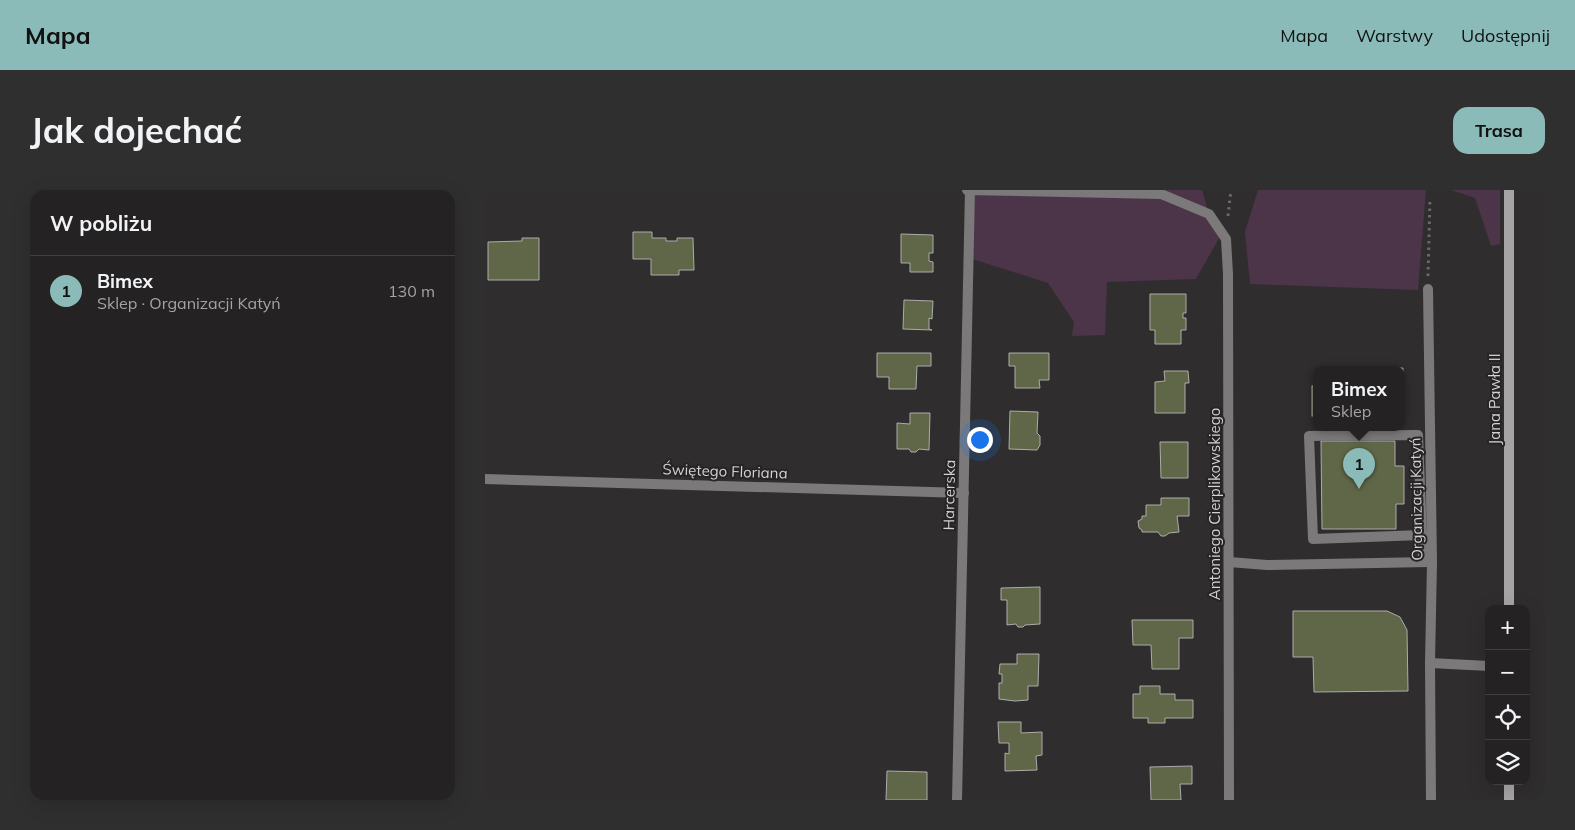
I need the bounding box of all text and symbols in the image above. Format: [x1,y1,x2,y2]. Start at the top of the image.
text: Mapa [25,20,91,50]
text: Mapa [1280,24,1328,47]
text: Warstwy [1356,24,1433,47]
text: Udostępnij [1461,24,1550,47]
button: Trasa [1453,107,1545,154]
text: Jak dojechać [30,108,242,152]
text: W pobliżu [50,210,152,236]
text: Bimex [97,269,153,293]
text: 1 [61,281,71,301]
text: 130 m [388,281,435,301]
text: Sklep · Organizacji Katyń [97,293,281,313]
street label: Jana Pawła II [1485,353,1504,445]
popup [1313,366,1405,431]
text: Bimex [1331,377,1387,401]
text: Sklep [1331,401,1371,421]
street label: Antoniego Cierplikowskiego [1205,408,1224,600]
your location [967,427,993,453]
street label: Organizacji Katyń [1405,437,1427,561]
pin: 1 [1343,448,1375,489]
street label: Świętego Floriana [662,459,788,483]
street label: Harcerska [939,459,959,531]
map controls [1485,605,1530,785]
button: + [1485,605,1530,650]
button: − [1485,650,1530,695]
button: locate [1485,695,1530,740]
button: layers [1485,740,1530,785]

